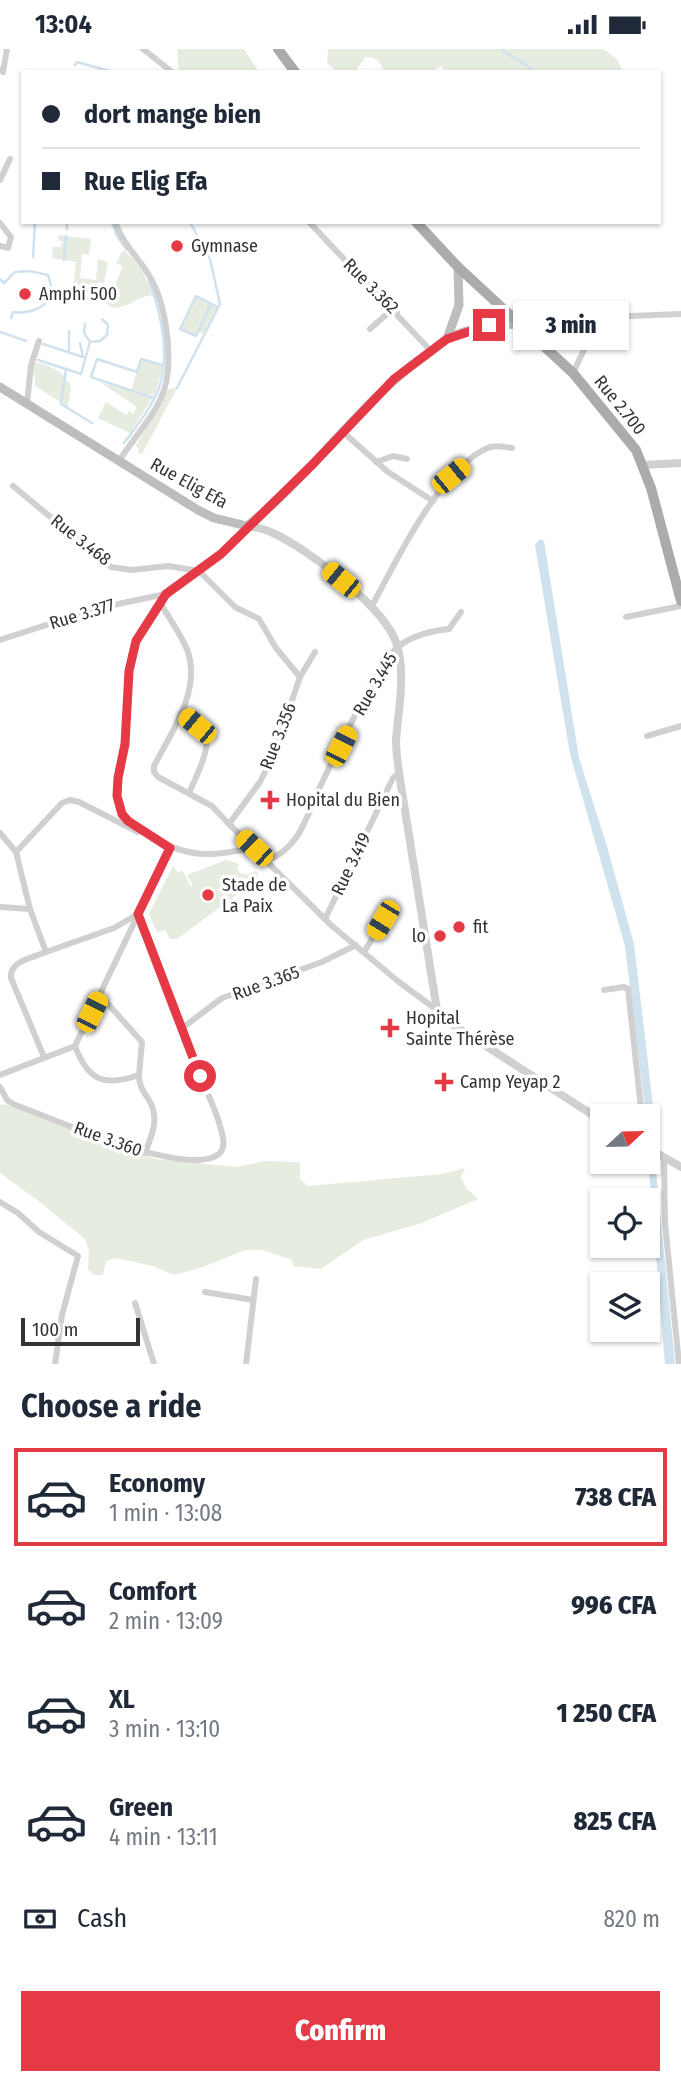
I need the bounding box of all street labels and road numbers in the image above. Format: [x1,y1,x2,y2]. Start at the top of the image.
street label: Rue 3.362 [339,254,403,318]
street label: Rue 2.700 [589,371,651,439]
street label: Rue Elig Efa [147,453,232,513]
street label: Rue 3.468 [47,510,115,570]
street label: Rue 3.377 [47,594,117,634]
street label: Rue 3.445 [348,649,402,719]
street label: Rue 3.356 [255,699,301,773]
street label: Rue 3.419 [326,829,376,899]
street label: Rue 3.365 [230,961,302,1005]
street label: Rue 3.360 [71,1117,145,1161]

